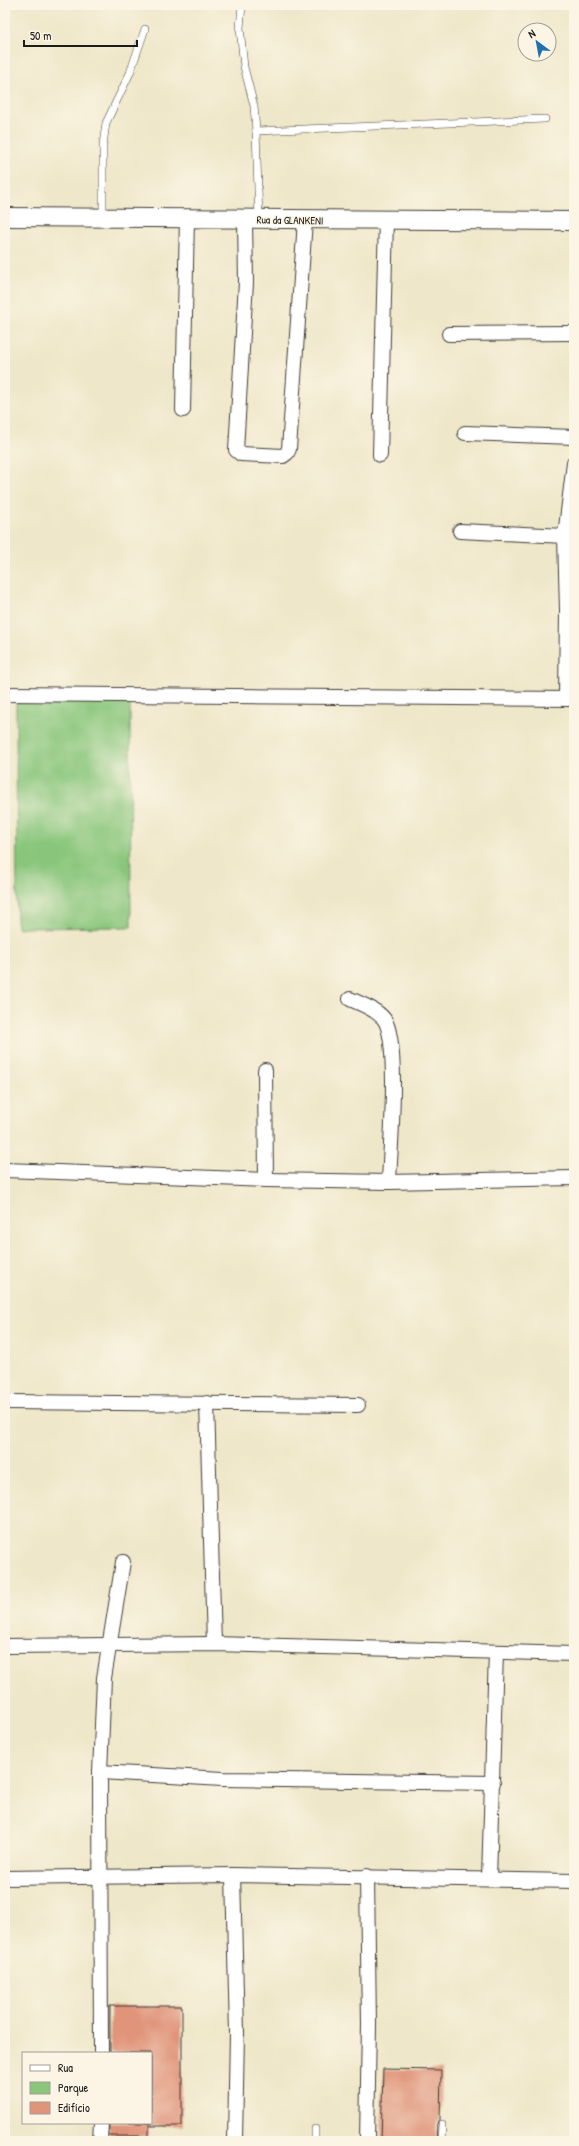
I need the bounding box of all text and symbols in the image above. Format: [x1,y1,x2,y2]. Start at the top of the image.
scale bar [24,22,137,48]
north arrow [517,22,557,62]
text: N [526,26,538,41]
text: 50 m [30,27,51,44]
street label: Rua da GLANKENI [256,212,324,228]
legend [22,2052,152,2124]
text: Rua [58,2059,73,2076]
text: Parque [58,2079,88,2096]
text: Edifício [58,2099,90,2116]

